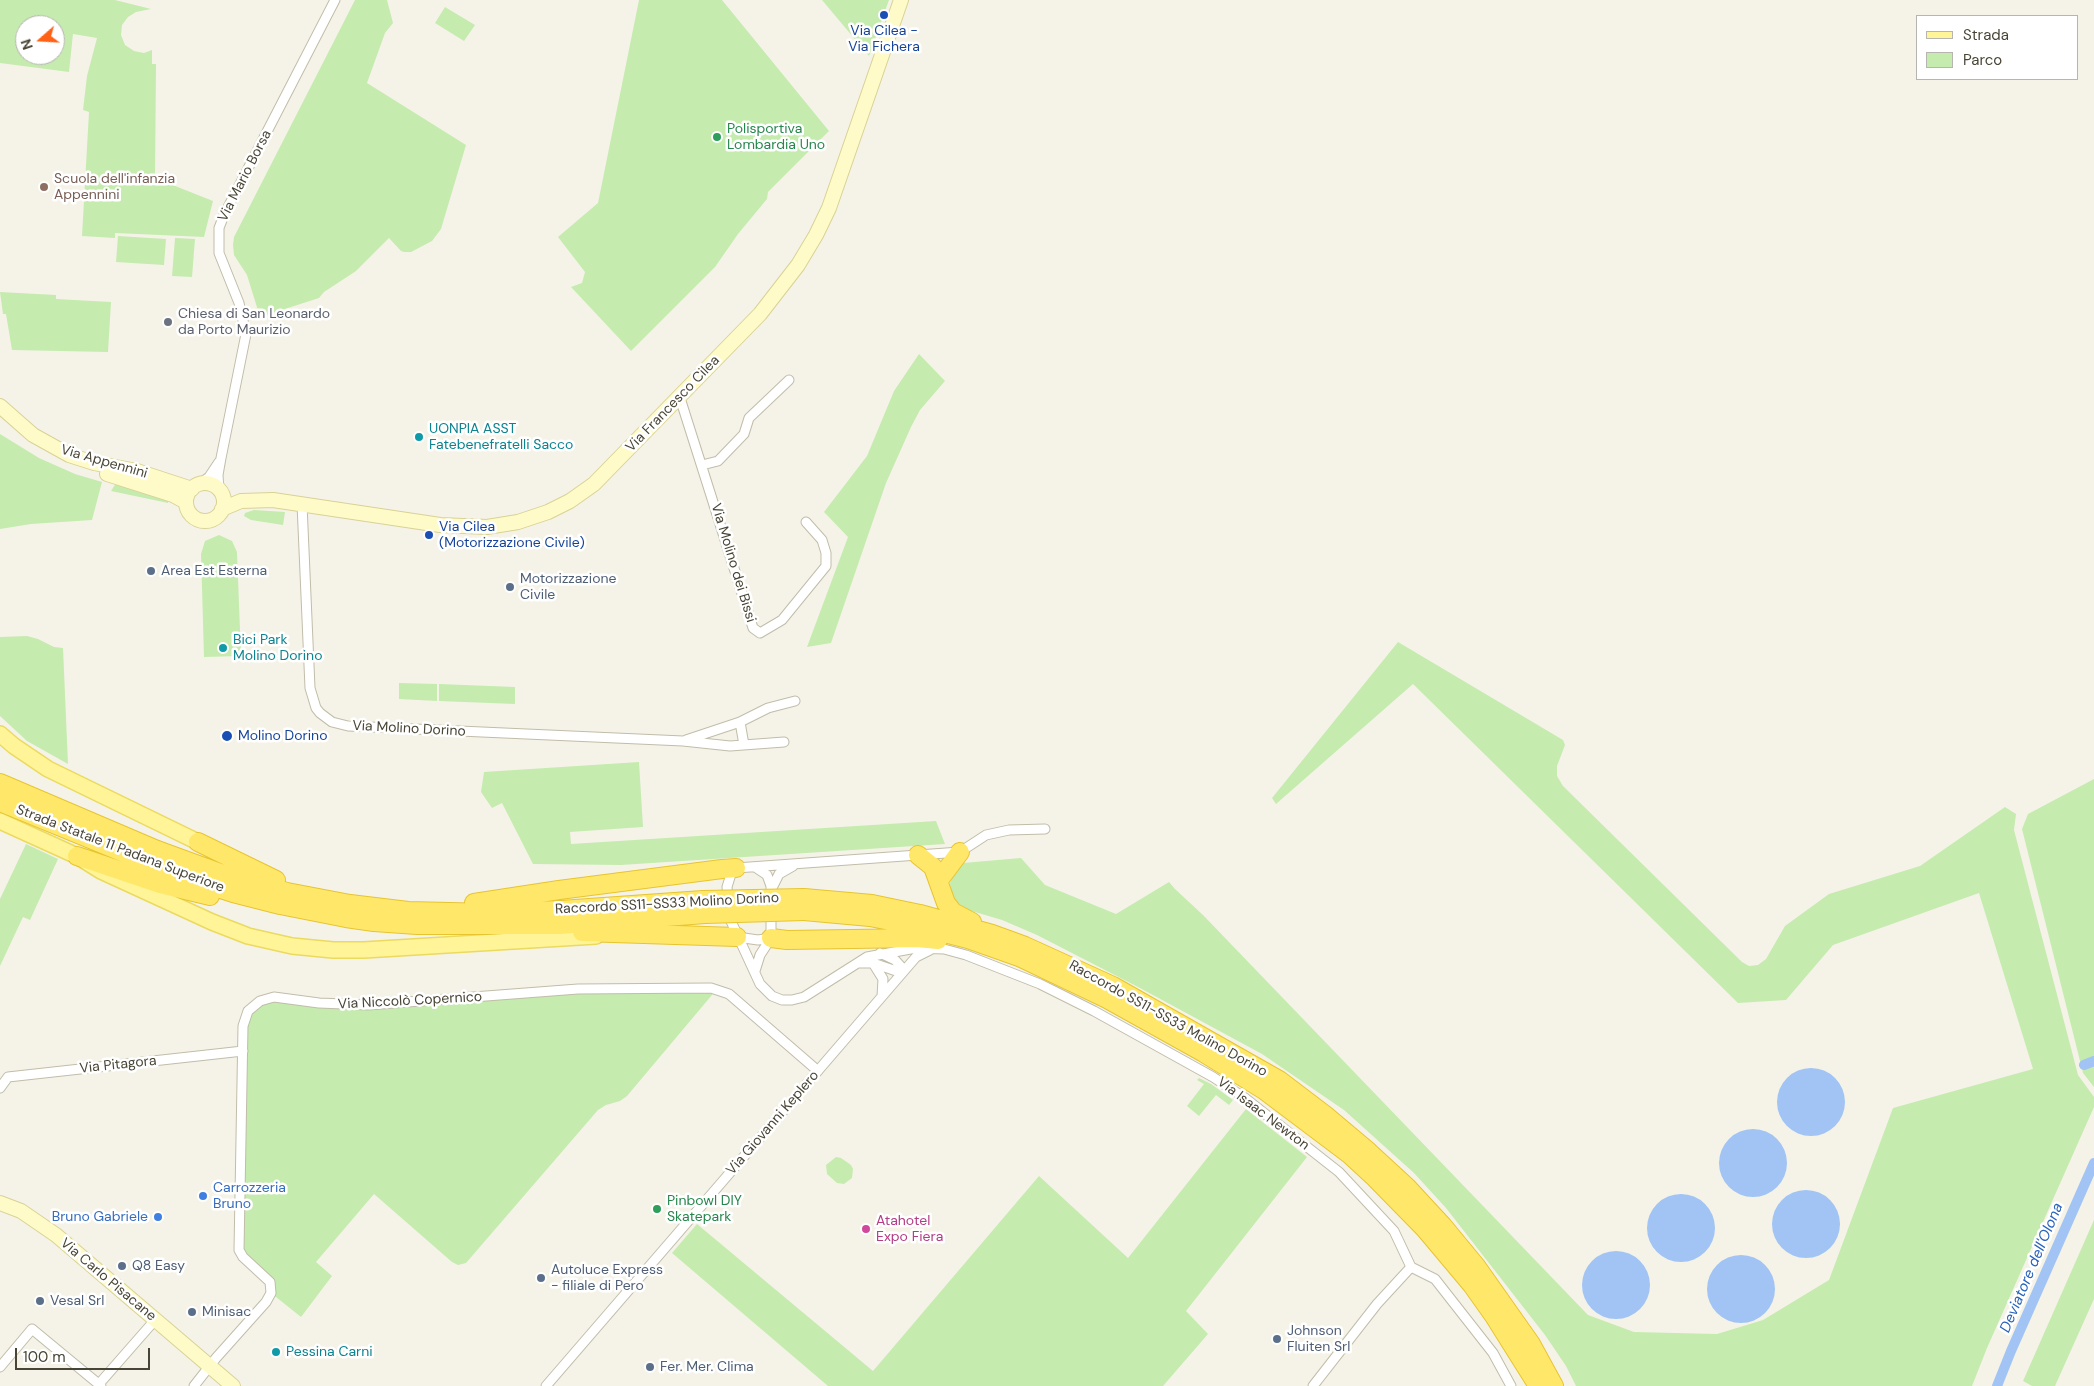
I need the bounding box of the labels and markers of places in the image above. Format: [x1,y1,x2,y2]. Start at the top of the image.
marker: Via Cilea - Via Fichera [878,9,890,21]
place label: Via Cilea - Via Fichera [848,23,920,56]
place label: Polisportiva Lombardia Uno [727,121,825,154]
marker: Polisportiva Lombardia Uno [711,131,723,143]
place label: Scuola dell'infanzia Appennini [54,171,175,203]
marker: Scuola dell'infanzia Appennini [38,181,50,193]
place label: Chiesa di San Leonardo da Porto Maurizio [178,306,330,338]
marker: Chiesa di San Leonardo da Porto Maurizio [162,316,174,328]
place label: UONPIA ASST Fatebenefratelli Sacco [429,421,573,454]
marker: UONPIA ASST Fatebenefratelli Sacco [413,431,425,443]
place label: Via Cilea (Motorizzazione Civile) [439,519,585,552]
marker: Via Cilea (Motorizzazione Civile) [423,529,435,541]
place label: Area Est Esterna [161,563,267,579]
marker: Area Est Esterna [145,565,157,577]
place label: Motorizzazione Civile [520,571,616,604]
marker: Motorizzazione Civile [504,581,516,593]
place label: Bici Park Molino Dorino [233,632,322,664]
marker: Bici Park Molino Dorino [217,642,229,654]
place label: Molino Dorino [238,728,327,744]
marker: Molino Dorino [220,729,234,743]
place label: Carrozzeria Bruno [213,1180,286,1212]
marker: Carrozzeria Bruno [197,1190,209,1202]
place label: Pinbowl DIY Skatepark [667,1193,742,1226]
marker: Pinbowl DIY Skatepark [651,1203,663,1215]
place label: Bruno Gabriele [52,1209,148,1225]
marker: Bruno Gabriele [152,1211,164,1223]
place label: Atahotel Expo Fiera [876,1213,943,1246]
marker: Atahotel Expo Fiera [860,1223,872,1235]
place label: Q8 Easy [132,1258,185,1274]
marker: Q8 Easy [116,1260,128,1272]
place label: Autoluce Express - filiale di Pero [551,1262,663,1294]
marker: Autoluce Express - filiale di Pero [535,1272,547,1284]
place label: Vesal Srl [50,1293,104,1309]
marker: Vesal Srl [34,1295,46,1307]
place label: Minisac [202,1304,251,1320]
marker: Minisac [186,1306,198,1318]
place label: Johnson Fluiten Srl [1287,1323,1350,1355]
marker: Johnson Fluiten Srl [1271,1333,1283,1345]
place label: Pessina Carni [286,1344,373,1360]
marker: Pessina Carni [270,1346,282,1358]
place label: Fer. Mer. Clima [660,1359,754,1375]
marker: Fer. Mer. Clima [644,1361,656,1373]

